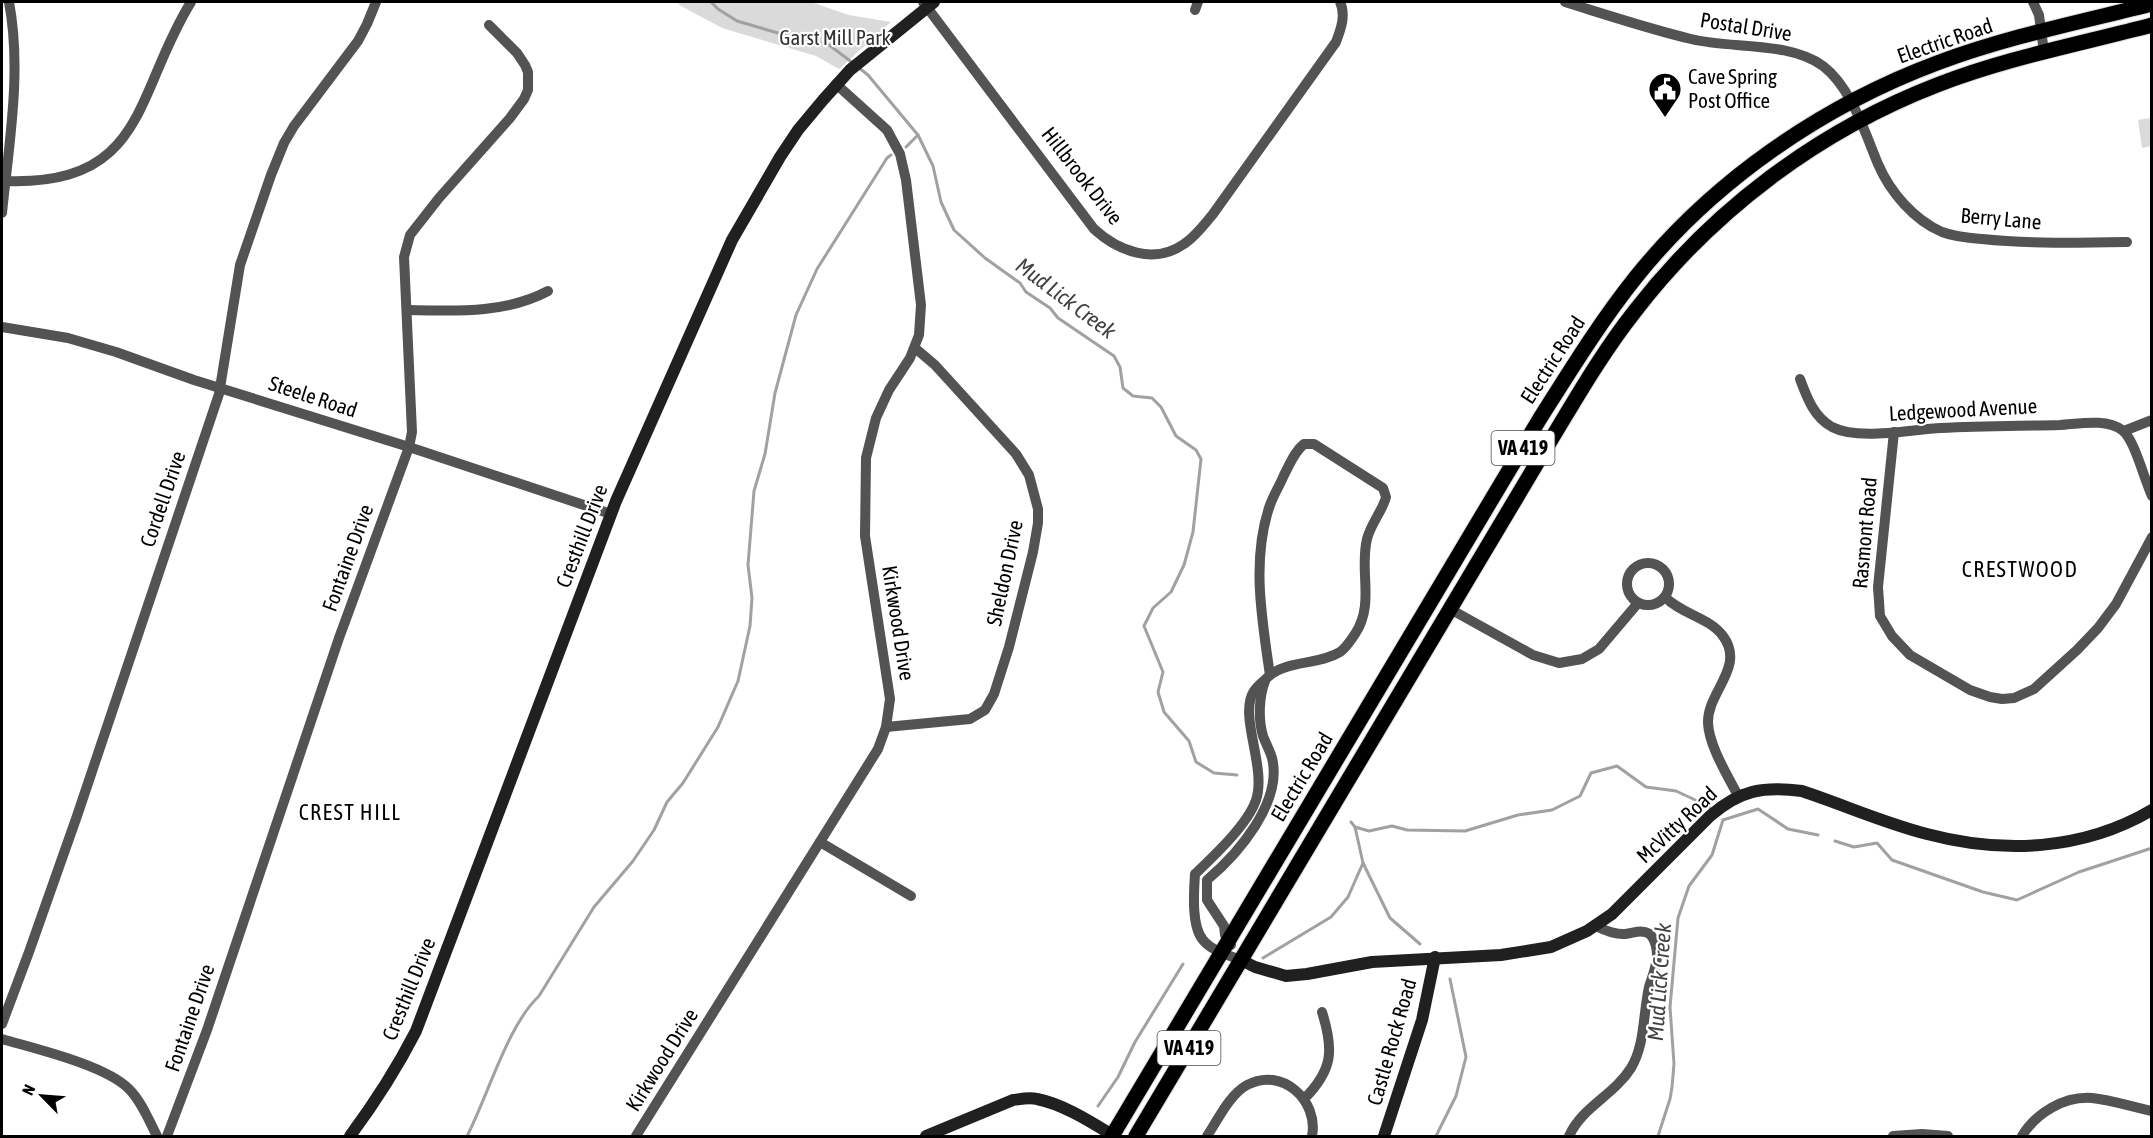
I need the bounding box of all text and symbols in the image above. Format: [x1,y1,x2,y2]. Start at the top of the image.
street label: Postal Drive [1699,7,1794,45]
street label: Electric Road [1894,13,1996,68]
park label: Garst Mill Park [779,25,891,49]
place label: Cave Spring Post Office [1688,64,1777,112]
public building icon: Cave Spring Post Office [1647,71,1683,118]
street label: Hillbrook Drive [1037,122,1128,229]
street label: Berry Lane [1960,203,2042,233]
water label: Mud Lick Creek [1011,252,1121,344]
street label: Electric Road [1515,311,1589,408]
street label: Steele Road [266,371,361,422]
street label: Ledgewood Avenue [1888,393,2038,425]
road number: VA 419 [1492,431,1555,465]
street label: Cordell Drive [134,448,190,550]
street label: Rasmont Road [1847,476,1881,590]
street label: Cresthill Drive [550,481,612,591]
street label: Fontaine Drive [317,501,378,614]
street label: Sheldon Drive [981,518,1027,628]
district label: CRESTWOOD [1962,556,2078,582]
street label: Kirkwood Drive [878,564,920,682]
street label: Electric Road [1265,728,1337,825]
street label: McVitty Road [1631,781,1721,867]
district label: CREST HILL [299,799,401,825]
water label: Mud Lick Creek [1642,922,1676,1042]
street label: Cresthill Drive [377,934,440,1043]
street label: Fontaine Drive [159,961,219,1075]
street label: Castle Rock Road [1361,976,1421,1108]
street label: Kirkwood Drive [620,1004,702,1115]
road number: VA 419 [1158,1031,1220,1065]
north arrow [12,1066,72,1126]
text: N [18,1082,39,1098]

